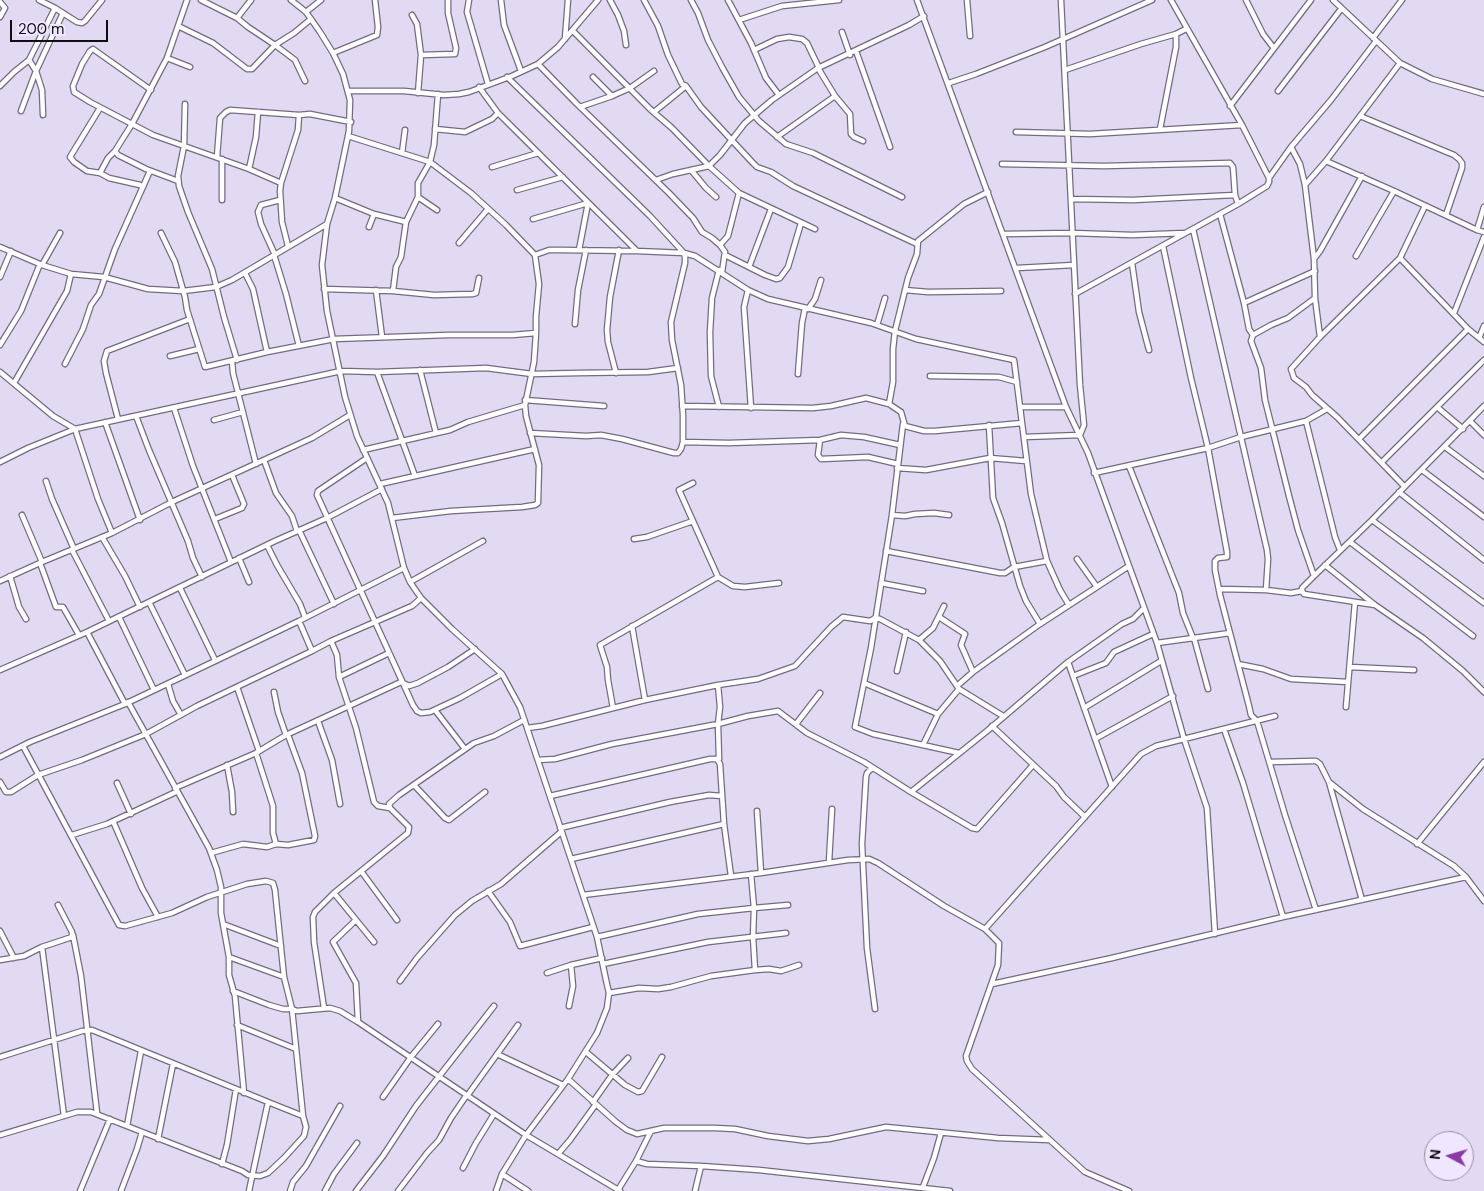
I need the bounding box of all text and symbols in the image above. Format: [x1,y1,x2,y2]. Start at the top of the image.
scale bar [12,10,110,42]
text: 200 m [18,19,64,39]
north arrow [1424,1131,1474,1181]
text: N [1426,1149,1445,1161]

